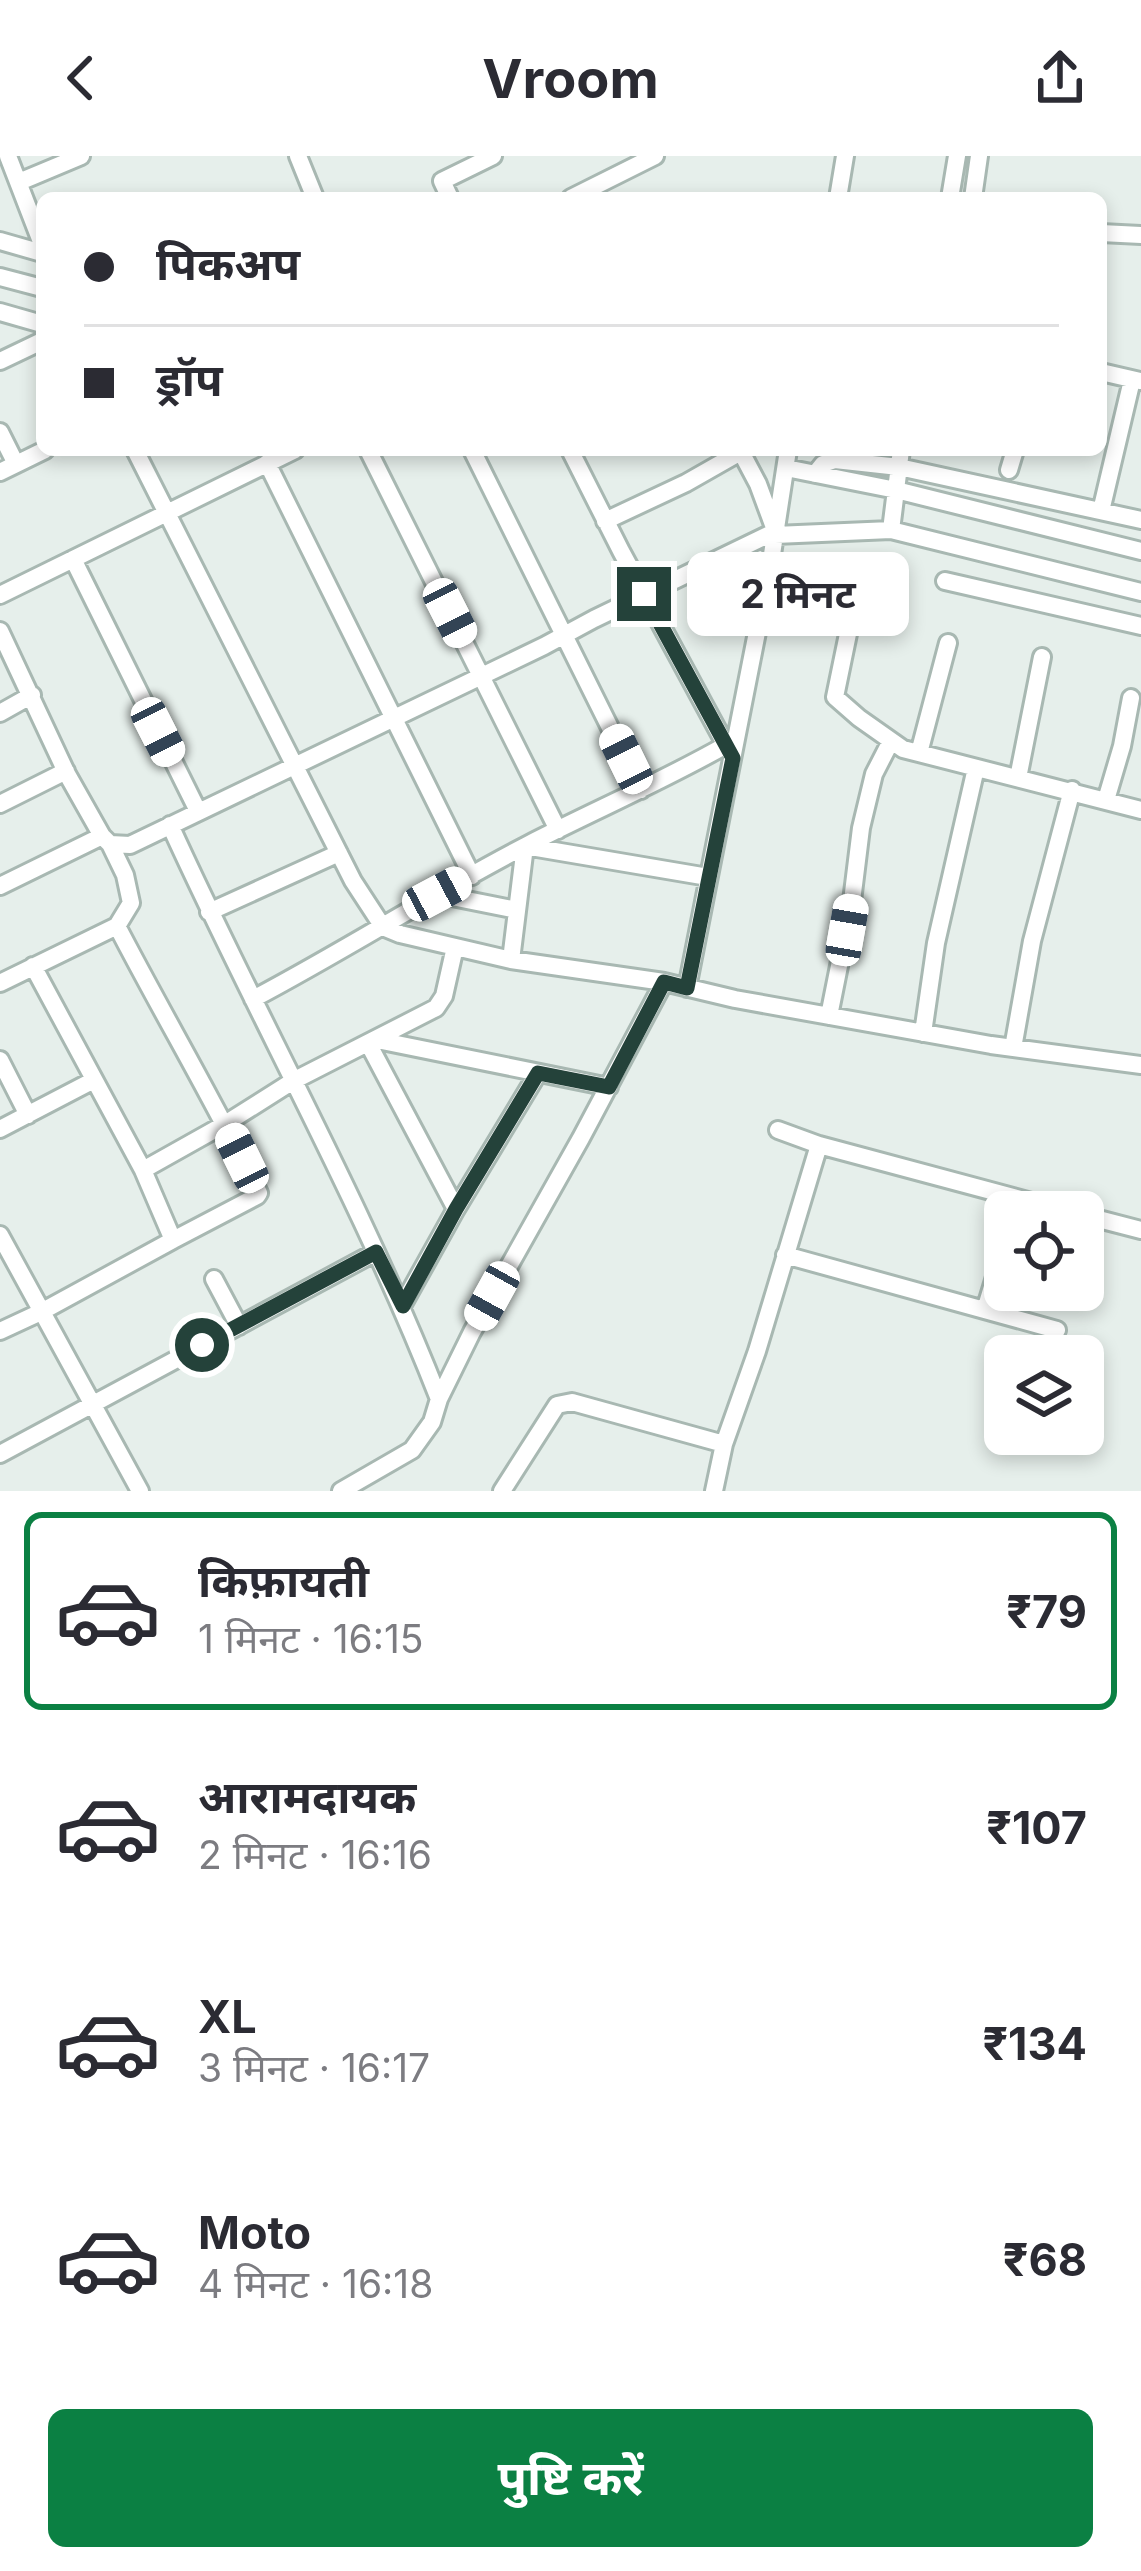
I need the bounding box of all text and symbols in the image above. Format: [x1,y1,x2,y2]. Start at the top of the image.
icon: back [48,45,114,111]
icon: share [1027,45,1093,111]
text: Vroom [482,46,659,111]
text: पिकअप [156,236,300,291]
text: ड्रॉप [156,352,223,407]
callout: 2 मिनट [686,552,908,636]
route end [617,567,671,621]
text: 2 मिनट [740,570,856,617]
car [418,573,482,653]
car [126,692,190,772]
car [594,719,658,799]
car [397,861,477,927]
car [823,891,871,969]
car [210,1118,274,1198]
map controls [984,1191,1104,1455]
button: locate [984,1191,1104,1311]
car [459,1256,525,1336]
route start [175,1318,229,1372]
button: layers [984,1335,1104,1455]
text: किफ़ायती [198,1553,369,1608]
icon: car [54,1557,162,1665]
text: ₹79 [1006,1584,1087,1639]
text: 1 मिनट · 16:15 [198,1615,424,1662]
text: आरामदायक [198,1769,416,1824]
icon: car [54,1773,162,1881]
text: ₹107 [986,1800,1087,1855]
text: 2 मिनट · 16:16 [198,1831,432,1878]
icon: car [54,1989,162,2097]
text: XL [198,1989,257,2044]
text: ₹134 [982,2016,1087,2071]
text: 3 मिनट · 16:17 [198,2044,430,2091]
icon: car [54,2205,162,2313]
text: Moto [198,2205,311,2260]
text: ₹68 [1003,2232,1087,2287]
text: 4 मिनट · 16:18 [198,2260,433,2307]
button: पुष्टि करें [48,2409,1093,2547]

